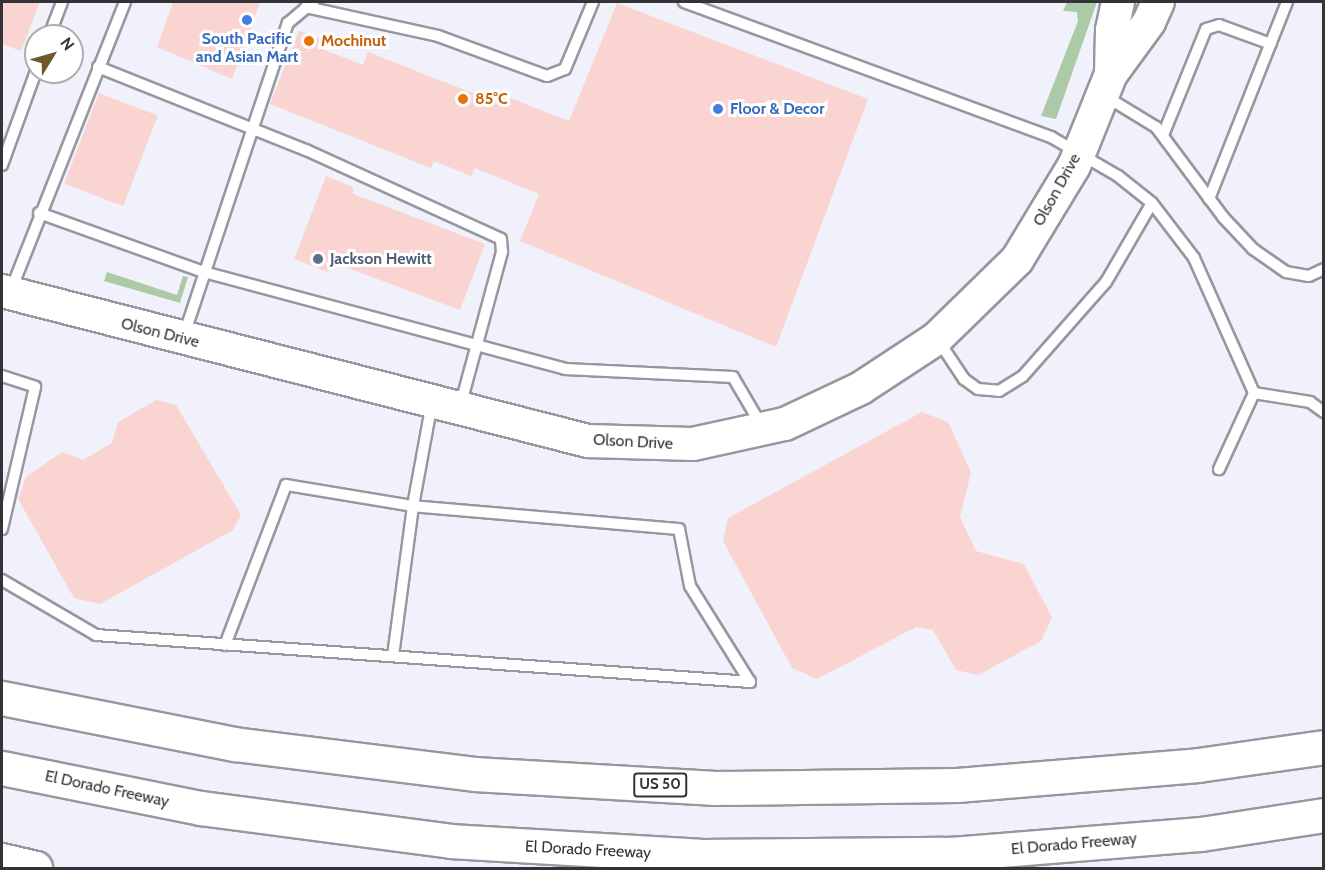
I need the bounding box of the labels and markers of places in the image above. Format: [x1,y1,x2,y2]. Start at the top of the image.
marker: South Pacific and Asian Mart [240,13,254,27]
place label: South Pacific and Asian Mart [196,29,298,67]
place label: Mochinut [321,31,386,51]
marker: Mochinut [302,34,316,48]
place label: 85°C [475,89,508,109]
marker: 85°C [456,92,470,106]
place label: Floor & Decor [730,99,824,119]
marker: Floor & Decor [711,102,725,116]
place label: Jackson Hewitt [330,249,432,269]
marker: Jackson Hewitt [311,252,325,266]

